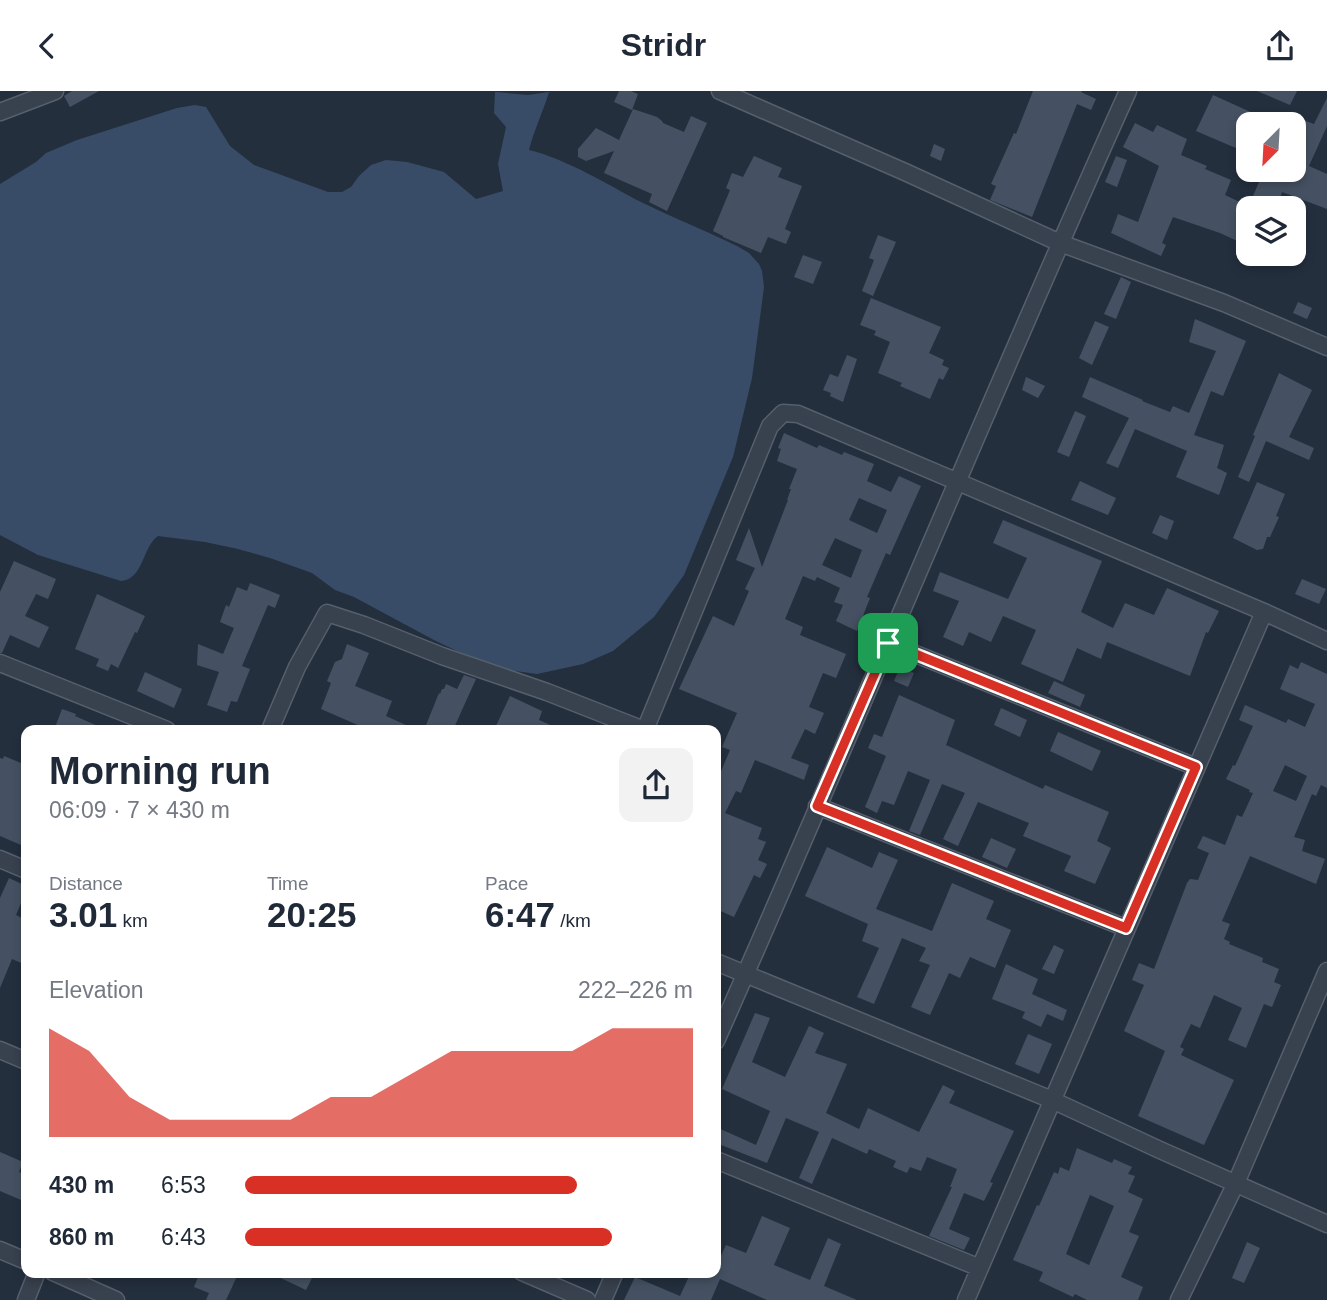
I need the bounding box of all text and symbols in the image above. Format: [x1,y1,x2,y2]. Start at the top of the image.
icon: back [28,27,66,65]
text: Stridr [621,27,706,63]
icon: share [1261,27,1299,65]
north arrow [1236,112,1306,182]
map controls [1236,112,1306,266]
button: layers [1236,196,1306,266]
pin [858,613,918,673]
icon: arrive [869,624,907,662]
button: share [619,748,693,822]
text: Morning run [49,750,271,792]
text: 06:09 · 7 × 430 m [49,797,230,823]
text: Distance [49,873,123,894]
text: Time [267,873,309,894]
text: Pace [485,873,528,894]
text: 3.01 [49,895,117,934]
text: 20:25 [267,895,357,934]
text: 6:47 [485,895,555,934]
text: km [117,910,148,931]
text: /km [555,910,591,931]
text: Elevation [49,977,144,1003]
text: 222–226 m [578,977,693,1003]
text: 430 m [49,1172,114,1198]
text: 6:53 [161,1172,206,1198]
text: 860 m [49,1224,114,1250]
text: 6:43 [161,1224,206,1250]

